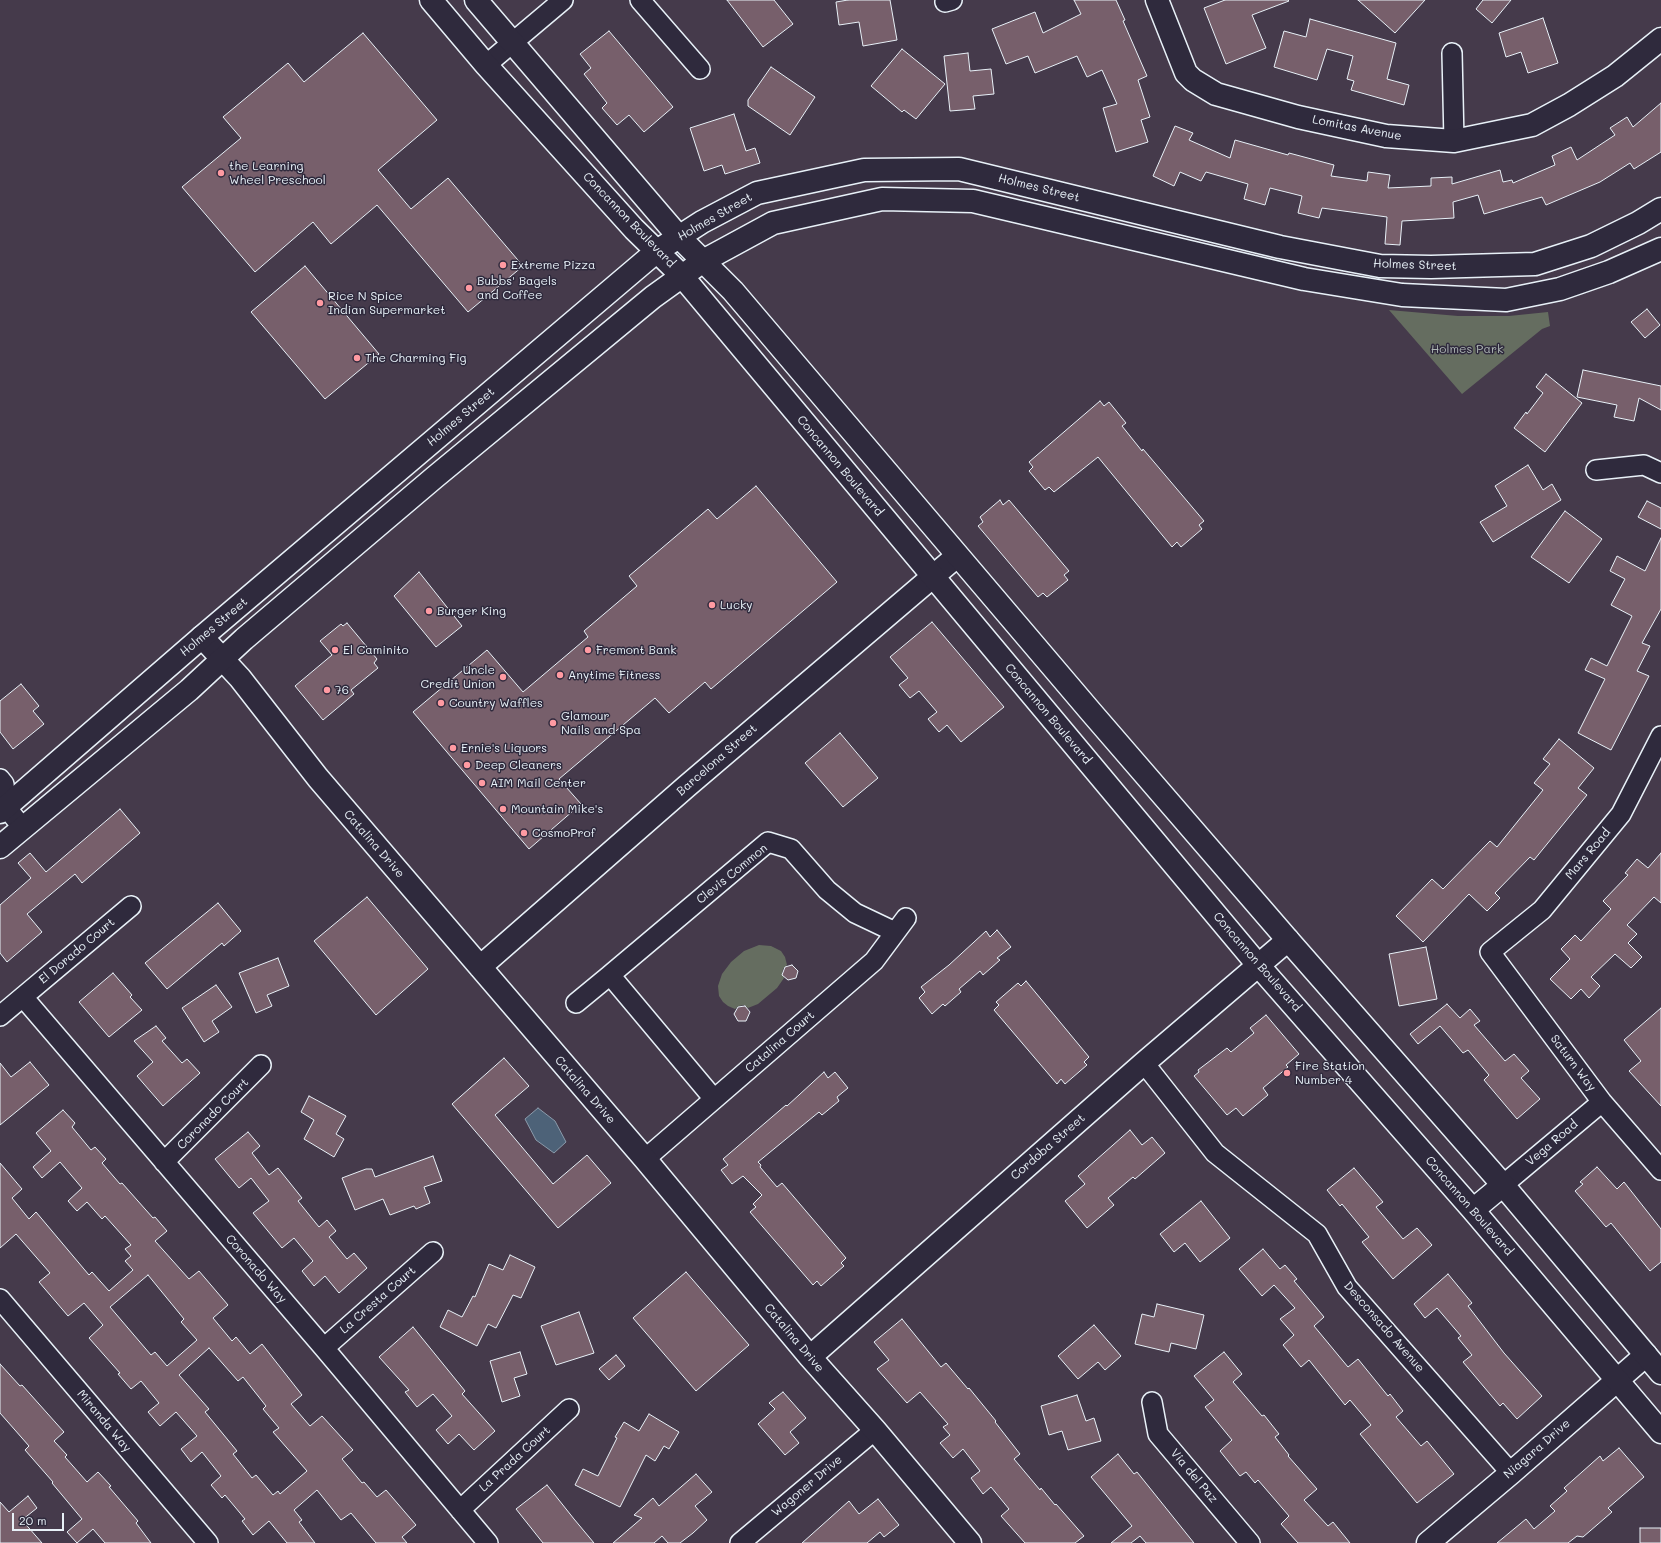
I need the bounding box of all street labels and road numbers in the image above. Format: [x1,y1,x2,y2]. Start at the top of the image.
street label: Lomitas Avenue [1311,112,1403,144]
street label: Concannon Boulevard [580,169,678,271]
street label: Holmes Street [997,171,1081,205]
street label: Holmes Street [675,190,755,244]
street label: Holmes Street [1373,256,1457,274]
street label: Holmes Street [424,385,498,449]
street label: Concannon Boulevard [794,413,886,519]
street label: Holmes Street [177,595,251,659]
street label: Concannon Boulevard [1002,661,1094,767]
street label: Barcelona Street [674,721,760,799]
street label: Catalina Drive [341,807,407,881]
street label: Mars Road [1562,825,1614,883]
street label: Clevis Common [694,841,770,907]
street label: Concannon Boulevard [1210,909,1304,1015]
street label: El Dorado Court [36,915,118,987]
street label: Catalina Court [742,1008,818,1076]
street label: Saturn Way [1547,1032,1599,1094]
street label: Catalina Drive [552,1053,618,1127]
street label: Coronado Court [174,1075,252,1153]
street label: Cordoba Street [1008,1111,1088,1183]
street label: Vega Road [1523,1117,1581,1169]
street label: Concannon Boulevard [1422,1153,1516,1259]
street label: Coronado Way [222,1232,290,1306]
street label: La Cresta Court [337,1263,419,1337]
street label: Desconsado Avenue [1341,1279,1427,1375]
street label: Catalina Drive [761,1301,827,1375]
street label: Miranda Way [74,1387,134,1455]
street label: Niagara Drive [1501,1416,1573,1482]
street label: La Prada Court [476,1423,554,1495]
street label: Via del Paz [1167,1446,1221,1506]
street label: Wagoner Drive [769,1452,845,1520]

